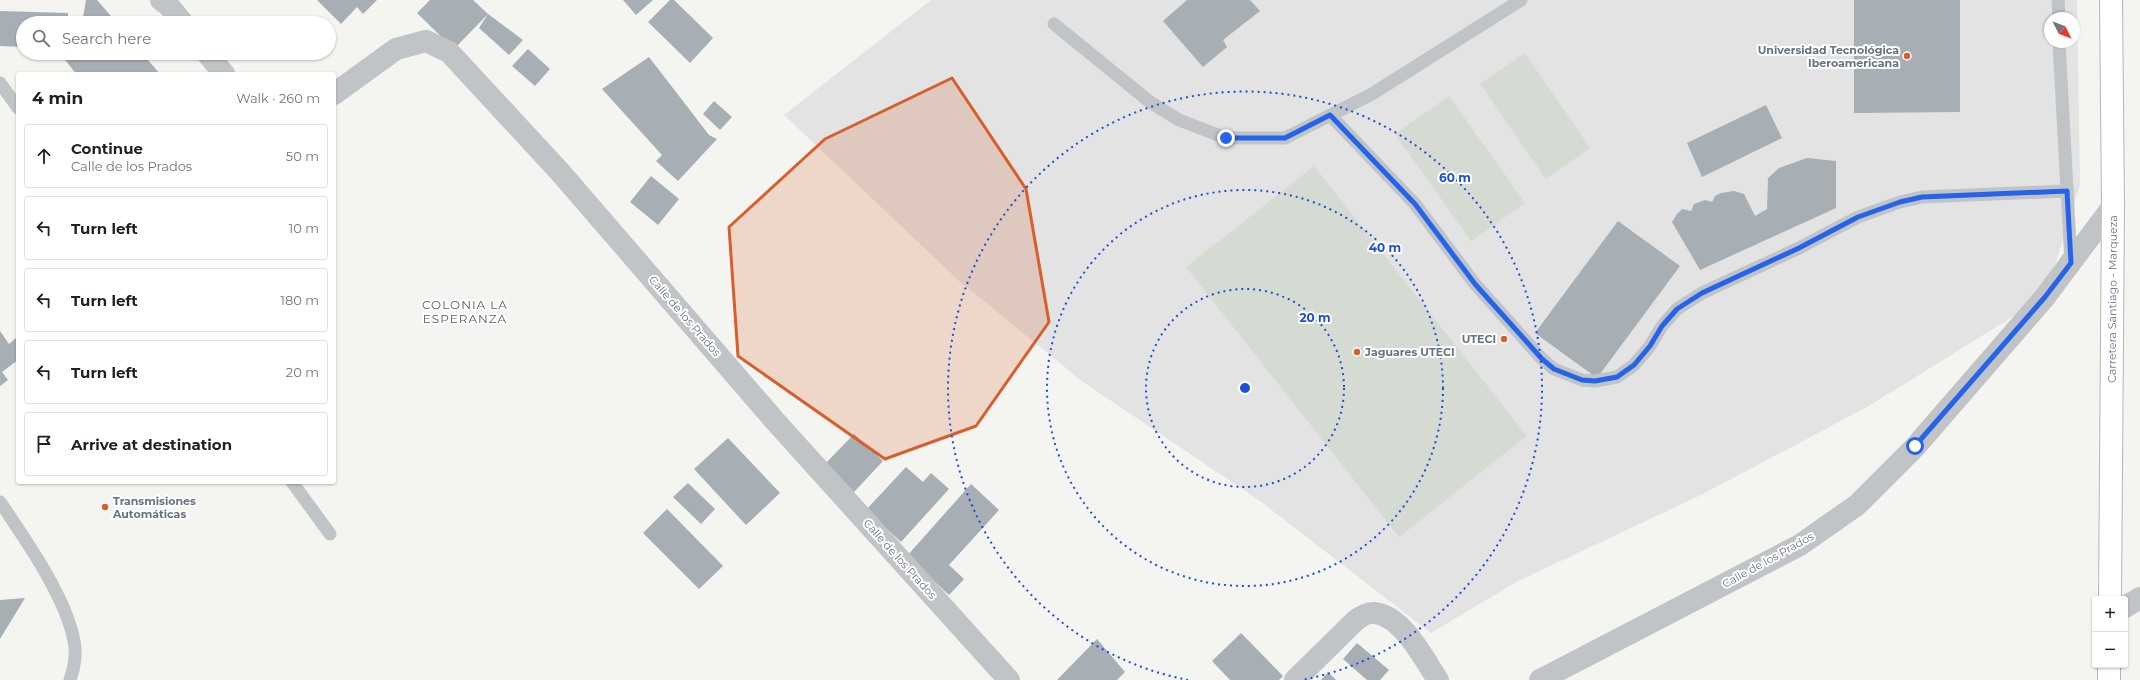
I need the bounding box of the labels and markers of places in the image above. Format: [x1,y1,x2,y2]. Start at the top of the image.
place label: Universidad Tecnológica Iberoamericana [1758,43,1899,70]
marker: Universidad Tecnológica Iberoamericana [1902,51,1912,61]
place label: UTECI [1462,332,1496,346]
marker: UTECI [1499,334,1509,344]
place label: Jaguares UTECI [1364,345,1455,359]
marker: Jaguares UTECI [1352,347,1362,357]
centre of rings [1238,381,1252,395]
place label: Transmisiones Automáticas [112,494,196,521]
marker: Transmisiones Automáticas [100,502,110,512]

